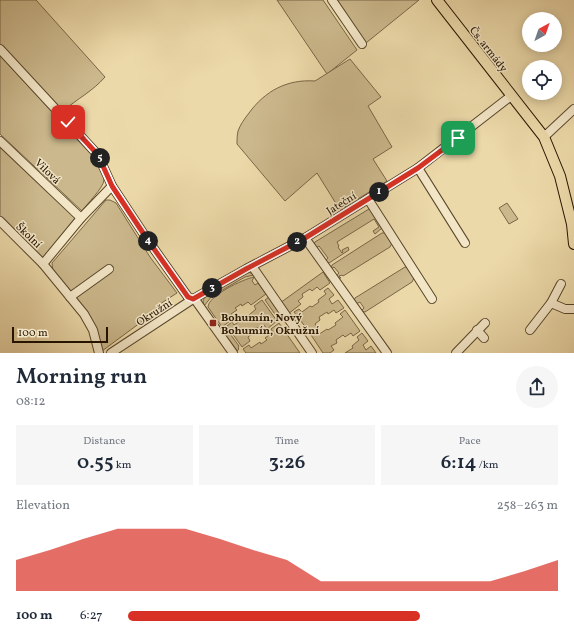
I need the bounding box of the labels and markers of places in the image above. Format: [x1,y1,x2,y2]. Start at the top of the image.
pin [51,105,85,139]
pin [441,121,475,155]
pin: 5 [90,148,110,168]
pin: 1 [369,182,389,202]
pin: 4 [138,231,158,251]
pin: 2 [287,232,307,252]
pin: 3 [202,278,222,298]
place label: Bohumín, Nový Bohumín, Okružní [221,311,319,339]
marker: Bohumín, Nový Bohumín, Okružní [208,318,218,328]

